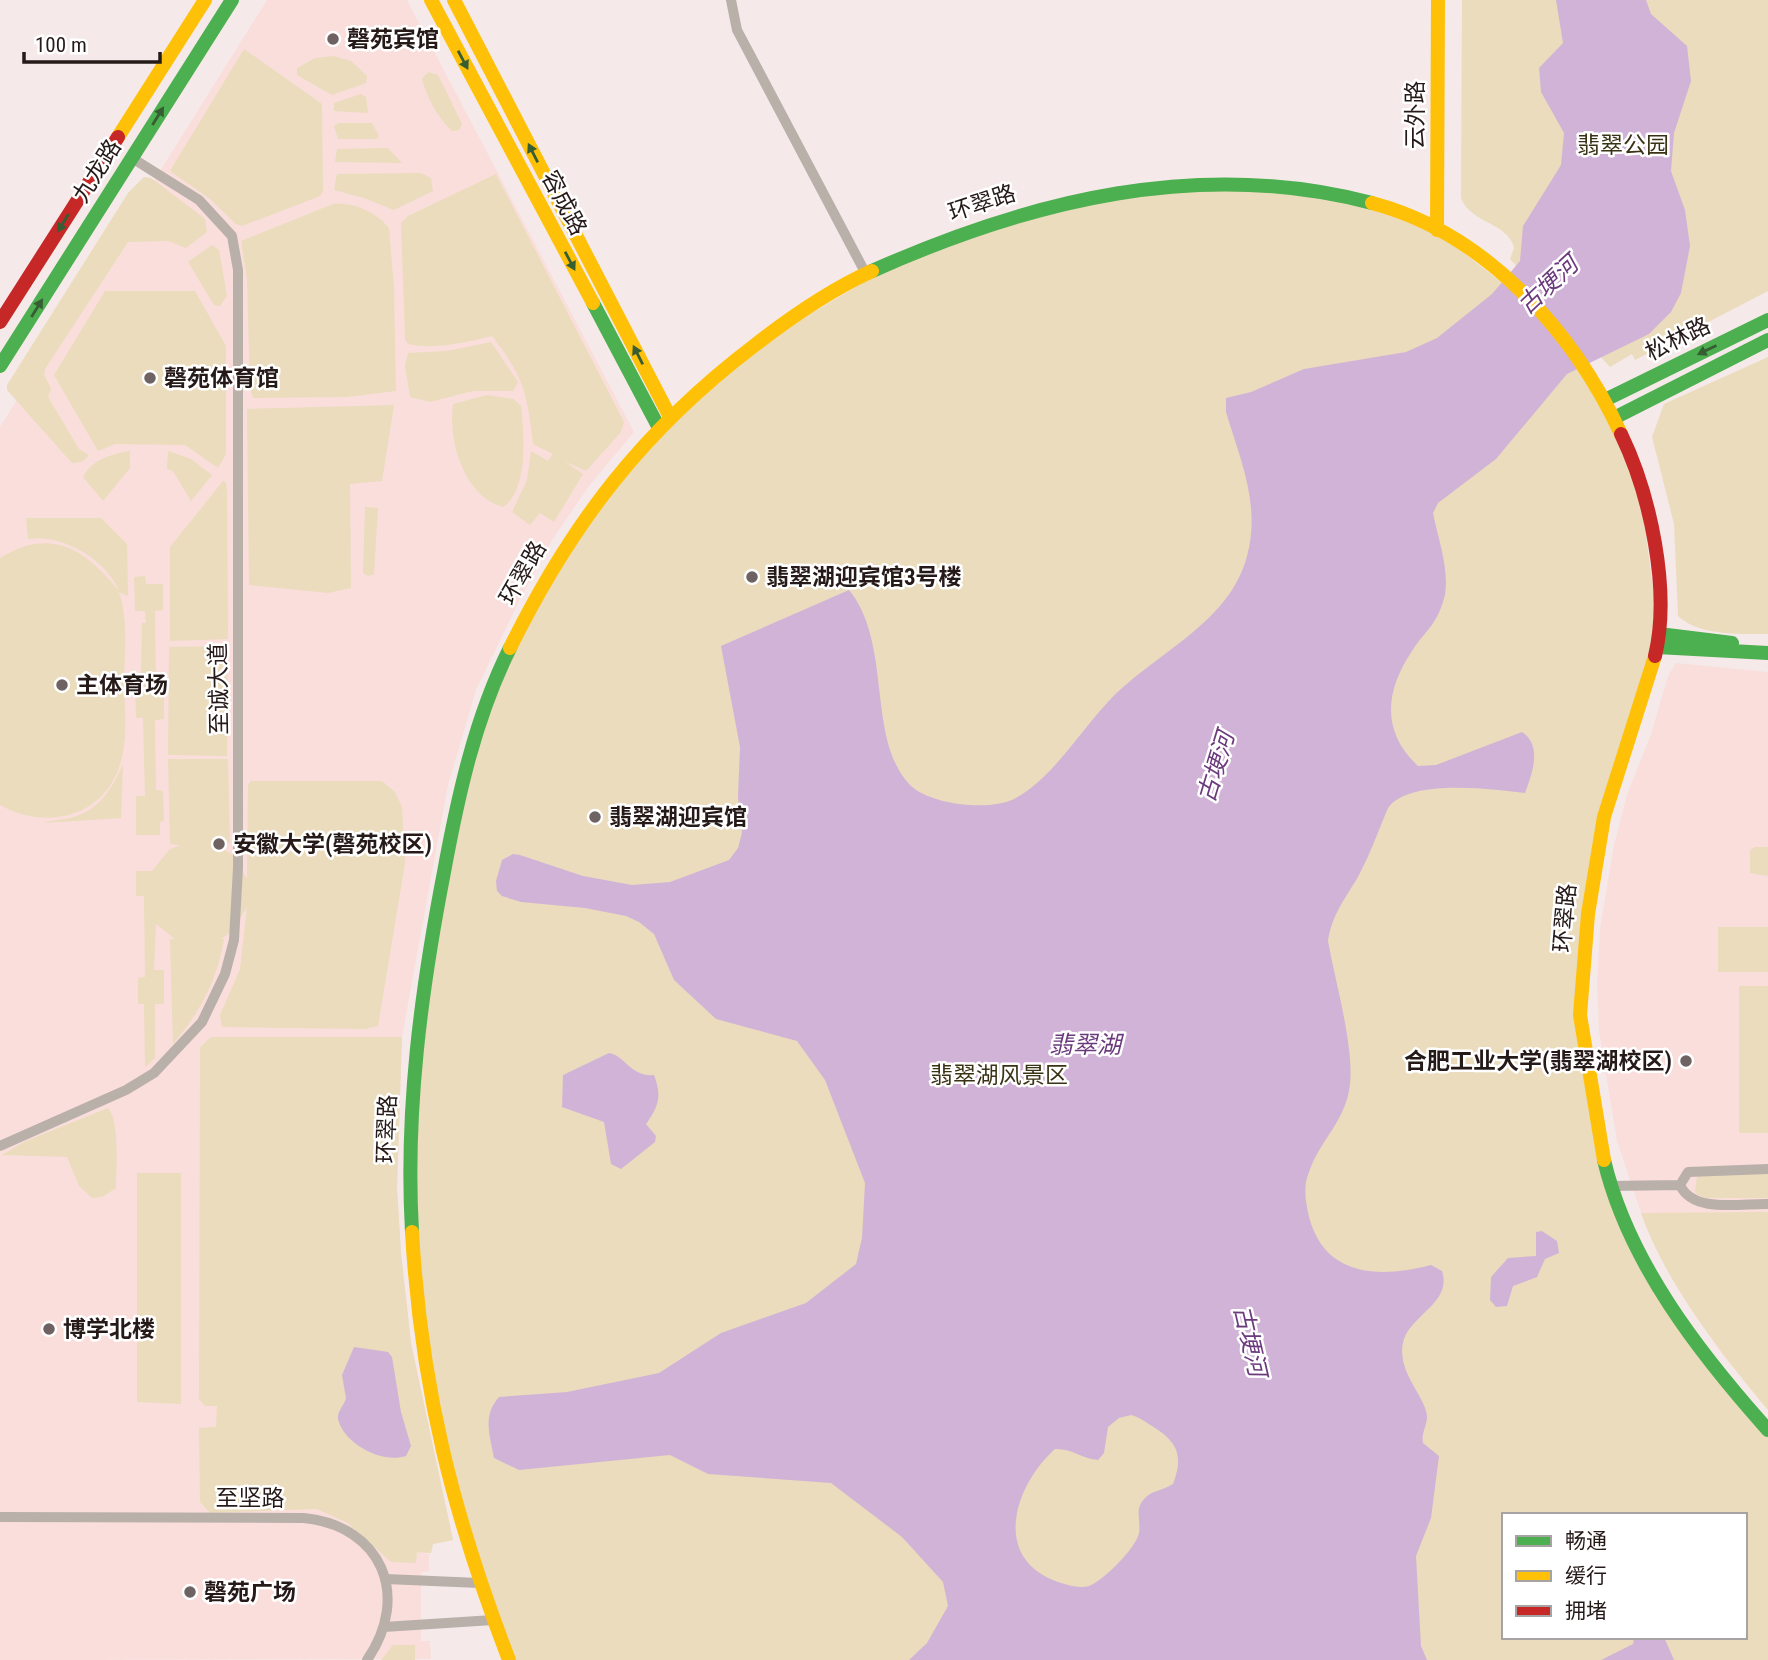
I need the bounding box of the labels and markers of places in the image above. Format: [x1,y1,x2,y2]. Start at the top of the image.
place label: 磬苑宾馆 [347,26,439,53]
marker: 磬苑宾馆 [325,31,341,47]
place label: 磬苑体育馆 [164,365,279,392]
marker: 磬苑体育馆 [142,370,158,386]
place label: 翡翠湖迎宾馆3号楼 [766,564,962,591]
marker: 翡翠湖迎宾馆3号楼 [744,569,760,585]
place label: 主体育场 [76,672,168,699]
marker: 主体育场 [54,677,70,693]
place label: 翡翠湖迎宾馆 [609,804,747,831]
marker: 翡翠湖迎宾馆 [587,809,603,825]
place label: 安徽大学(磬苑校区) [233,831,432,858]
marker: 安徽大学(磬苑校区) [211,836,227,852]
place label: 合肥工业大学(翡翠湖校区) [1404,1048,1672,1075]
marker: 合肥工业大学(翡翠湖校区) [1678,1053,1694,1069]
place label: 博学北楼 [63,1316,155,1343]
marker: 博学北楼 [41,1321,57,1337]
place label: 磬苑广场 [204,1579,296,1606]
marker: 磬苑广场 [182,1584,198,1600]

